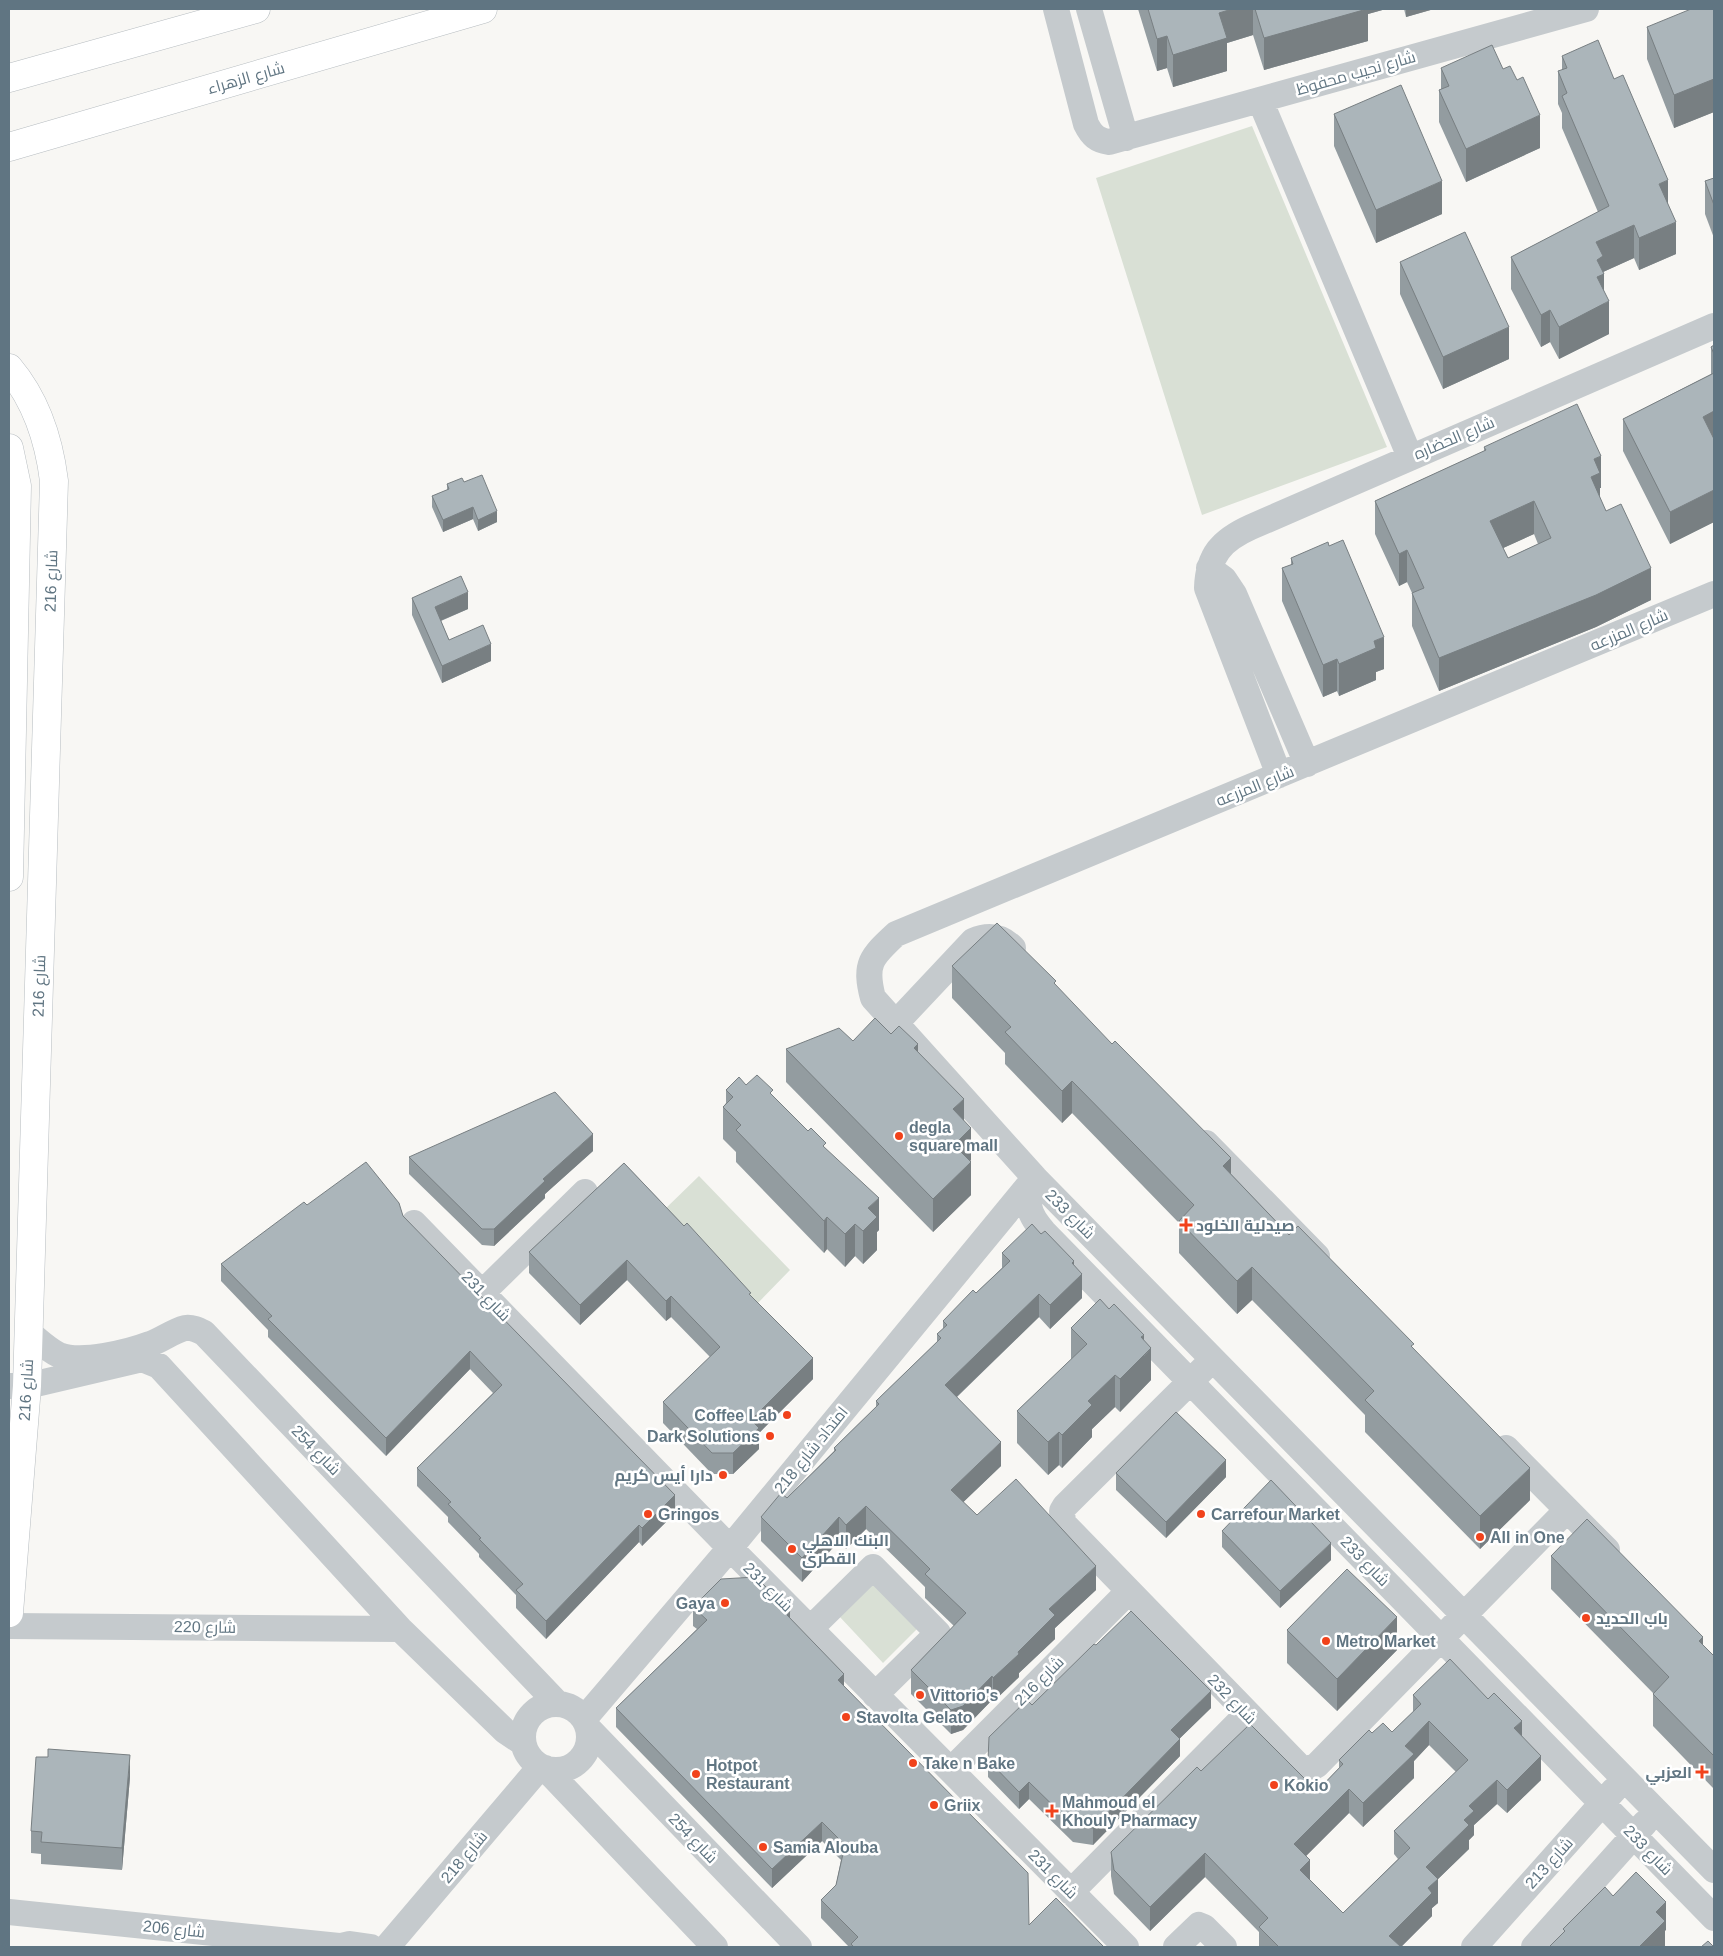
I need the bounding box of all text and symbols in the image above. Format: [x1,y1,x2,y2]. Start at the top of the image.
street label: شارع نجيب محفوظ [1294,48,1418,101]
street label: شارع الزهراء [205,59,287,100]
street label: شارع الحضاره [1411,413,1498,465]
street label: شارع 216 [41,550,64,612]
street label: شارع المزرعه [1588,606,1672,657]
street label: شارع المزرعه [1213,763,1298,812]
street label: شارع 216 [29,955,52,1017]
place label: degla square mall [909,1119,998,1154]
marker: degla square mall [893,1130,905,1142]
street label: شارع 233 [1040,1186,1098,1244]
place label: صيدلية الخلود [1196,1217,1295,1235]
marker: صيدلية الخلود [1180,1219,1192,1231]
street label: شارع 231 [456,1268,514,1326]
street label: شارع 216 [16,1359,39,1422]
street label: امتداد شارع 218 [771,1403,853,1499]
place label: Coffee Lab [694,1407,777,1424]
marker: Coffee Lab [781,1409,793,1421]
street label: شارع 254 [286,1422,344,1480]
place label: Dark Solutions [647,1428,760,1445]
marker: Dark Solutions [764,1430,776,1442]
place label: دارا أيس كريم [615,1465,713,1487]
marker: دارا أيس كريم [717,1469,729,1481]
place label: Gringos [658,1506,719,1523]
place label: Carrefour Market [1211,1506,1341,1523]
marker: Gringos [642,1508,654,1520]
marker: Carrefour Market [1195,1508,1207,1520]
place label: All in One [1490,1529,1565,1546]
marker: All in One [1474,1531,1486,1543]
place label: البنك الاهلي القطرى [802,1532,889,1568]
street label: شارع 233 [1335,1533,1393,1591]
marker: البنك الاهلي القطرى [786,1543,798,1555]
street label: شارع 231 [738,1559,796,1617]
place label: Gaya [676,1595,715,1612]
marker: Gaya [719,1597,731,1609]
place label: باب الحديد [1596,1610,1668,1627]
marker: باب الحديد [1580,1612,1592,1624]
street label: شارع 220 [174,1618,236,1639]
place label: Metro Market [1336,1633,1436,1650]
marker: Metro Market [1320,1635,1332,1647]
street label: شارع 216 [1011,1653,1069,1711]
street label: شارع 232 [1202,1671,1260,1729]
place label: Vittorio's [930,1687,999,1704]
marker: Vittorio's [914,1689,926,1701]
place label: Stavolta Gelato [856,1709,973,1726]
marker: Stavolta Gelato [840,1711,852,1723]
place label: Take n Bake [923,1755,1015,1772]
place label: Hotpot Restaurant [706,1757,790,1792]
marker: Take n Bake [907,1757,919,1769]
place label: العزبي [1646,1764,1692,1785]
marker: العزبي [1696,1766,1708,1778]
marker: Hotpot Restaurant [690,1768,702,1780]
place label: Kokio [1284,1777,1329,1794]
marker: Kokio [1268,1779,1280,1791]
place label: Mahmoud el Khouly Pharmacy [1062,1794,1197,1829]
place label: Griix [944,1797,981,1814]
marker: Griix [928,1799,940,1811]
marker: Mahmoud el Khouly Pharmacy [1046,1805,1058,1817]
street label: شارع 254 [663,1810,721,1868]
street label: شارع 233 [1618,1822,1676,1880]
street label: شارع 218 [438,1828,493,1888]
street label: شارع 213 [1522,1834,1578,1894]
place label: Samia Alouba [773,1839,878,1856]
marker: Samia Alouba [757,1841,769,1853]
street label: شارع 231 [1023,1846,1081,1904]
street label: شارع 206 [142,1917,206,1944]

